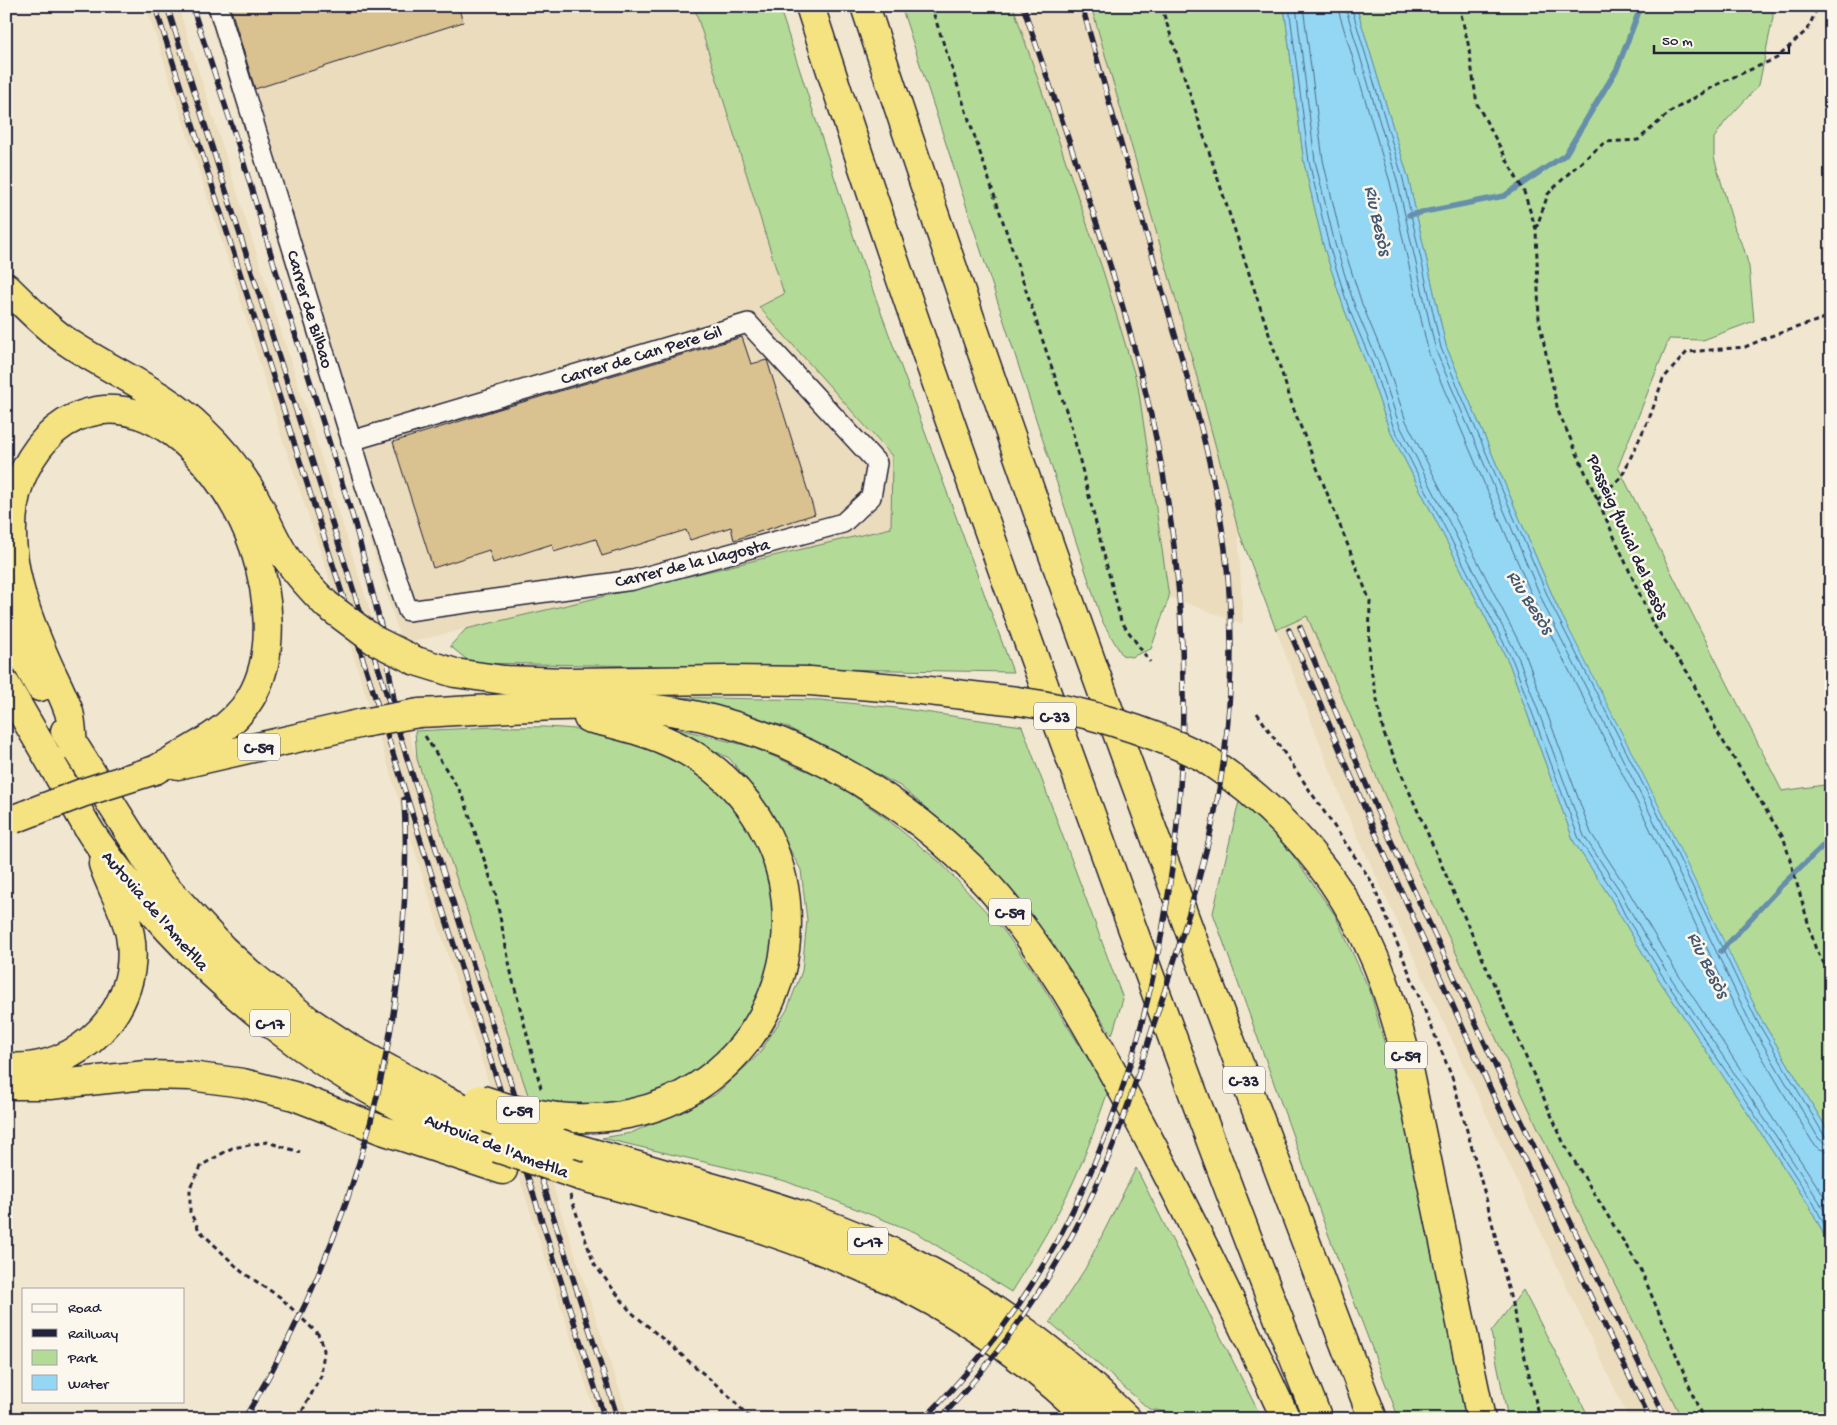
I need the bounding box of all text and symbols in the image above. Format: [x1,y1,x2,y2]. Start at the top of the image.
scale bar [1654,22,1790,54]
text: 50 m [1662,33,1693,51]
water label: Riu Besòs [1357,184,1396,260]
street label: Carrer de Bilbao [281,248,337,371]
street label: Carrer de Can Pere Gil [559,322,725,391]
street label: Passeig fluvial del Besòs [1581,451,1673,624]
street label: Carrer de la Llagosta [613,535,773,594]
water label: Riu Besòs [1500,567,1559,641]
road number: C-33 [1034,702,1076,729]
road number: C-59 [238,734,280,760]
street label: Autovia de l'Ametlla [96,847,213,977]
road number: C-59 [989,899,1031,926]
water label: Riu Besòs [1681,929,1734,1004]
road number: C-17 [250,1010,290,1036]
road number: C-59 [1385,1042,1427,1068]
road number: C-33 [1223,1066,1265,1094]
road number: C-59 [497,1096,539,1124]
street label: Autovia de l'Ametlla [421,1110,572,1185]
road number: C-17 [848,1228,888,1254]
legend [22,1288,185,1402]
text: Road [68,1300,102,1318]
text: Railway [68,1326,119,1344]
text: Park [67,1350,98,1368]
text: Water [68,1376,110,1394]

